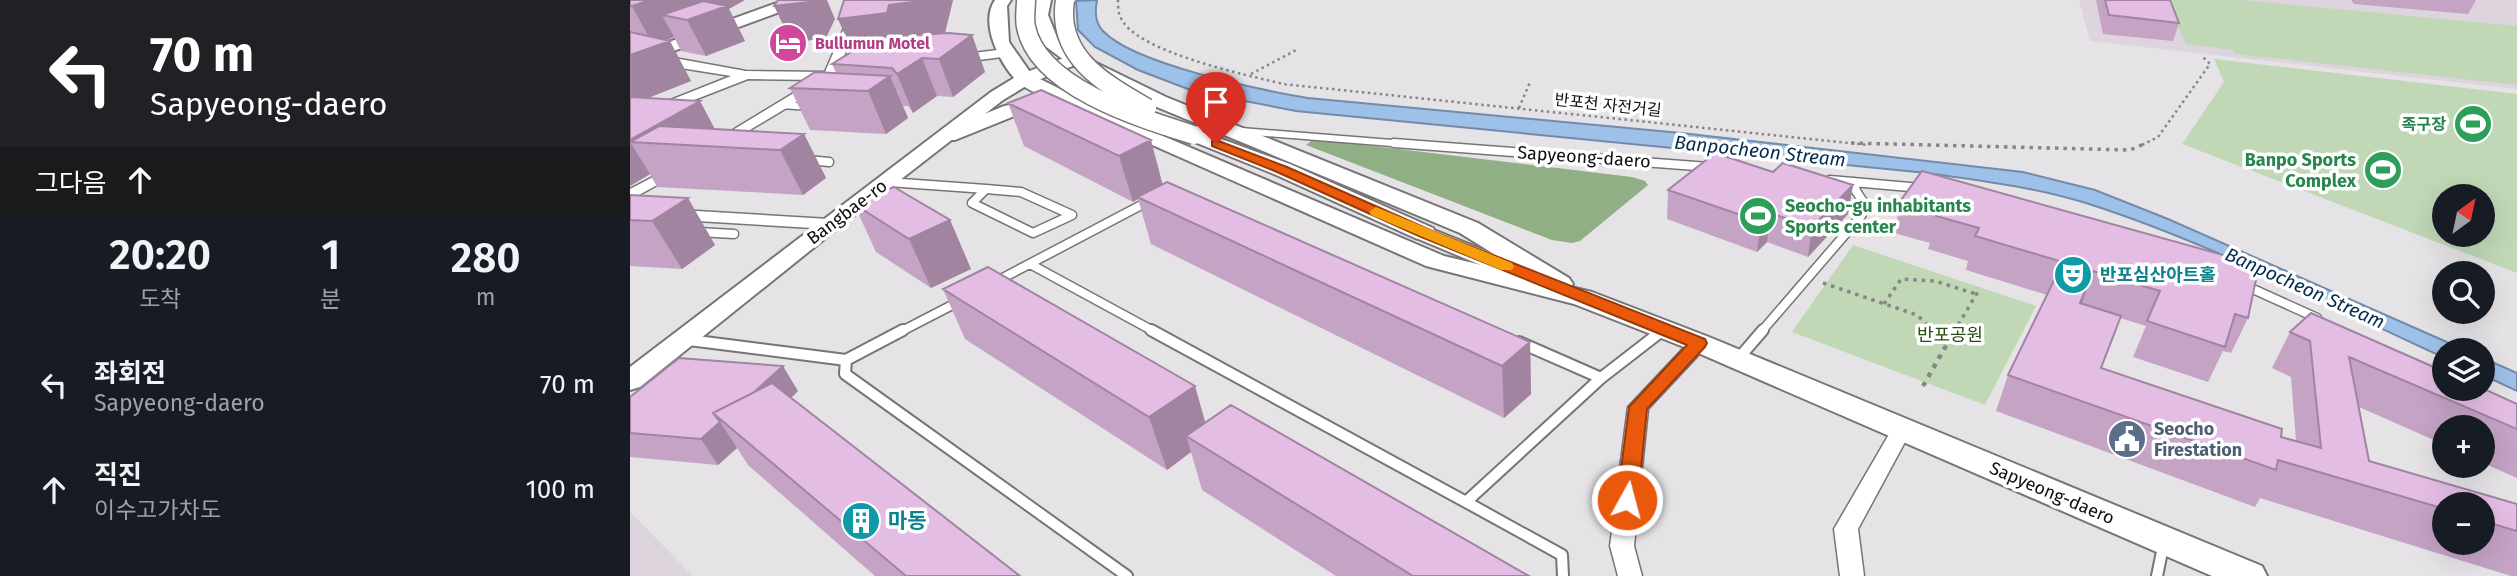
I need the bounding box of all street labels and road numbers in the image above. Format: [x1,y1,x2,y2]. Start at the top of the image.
street label: 반포천 자전거길 [1554,90,1662,120]
street label: Sapyeong-daero [1517,141,1651,173]
street label: Bangbae-ro [802,175,892,249]
street label: Sapyeong-daero [1986,457,2118,529]

